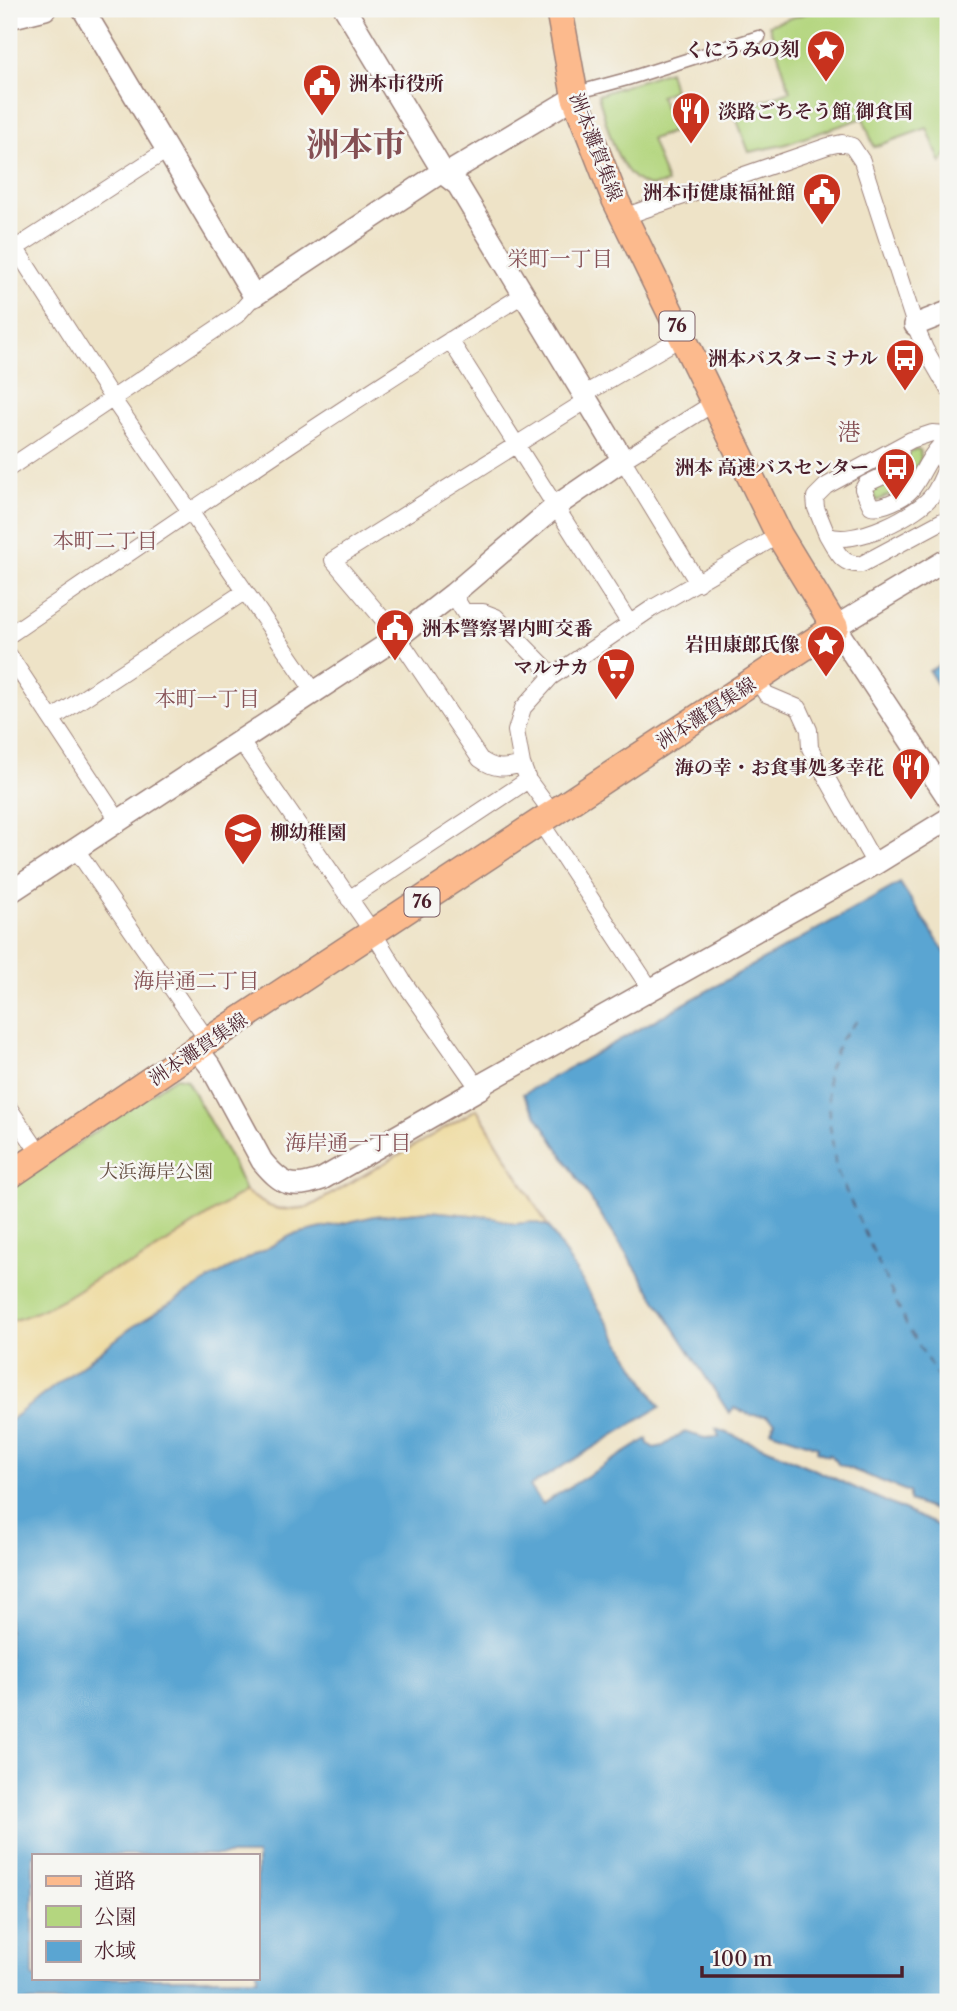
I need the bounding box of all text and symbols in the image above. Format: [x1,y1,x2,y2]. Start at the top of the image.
place icon: くにうみの刻 [805,28,847,83]
place label: くにうみの刻 [685,38,799,61]
public building icon: 洲本市役所 [301,62,343,117]
place label: 洲本市役所 [349,72,444,95]
street label: 洲本灘賀集線 [565,90,627,204]
restaurant icon: 淡路ごちそう館 御食国 [670,90,712,145]
place label: 淡路ごちそう館 御食国 [718,100,913,123]
district label: 洲本市 [307,124,406,165]
public building icon: 洲本市健康福祉館 [801,171,843,226]
place label: 洲本市健康福祉館 [643,181,795,204]
district label: 栄町一丁目 [508,246,613,271]
road number: 76 [660,312,694,340]
bus stop icon: 洲本バスターミナル [884,337,926,392]
place label: 洲本バスターミナル [708,347,878,370]
district label: 港 [838,418,861,446]
bus stop icon: 洲本 高速バスセンター [875,446,917,501]
place label: 洲本 高速バスセンター [675,456,869,479]
district label: 本町二丁目 [53,528,158,553]
public building icon: 洲本警察署内町交番 [374,607,416,662]
place label: 洲本警察署内町交番 [422,617,593,640]
place icon: 岩田康郎氏像 [805,623,847,678]
place label: 岩田康郎氏像 [685,633,800,656]
supermarket icon: マルナカ [595,646,637,701]
place label: マルナカ [513,656,589,679]
street label: 洲本灘賀集線 [652,672,760,754]
district label: 本町一丁目 [155,686,260,711]
restaurant icon: 海の幸・お食事処多幸花 [890,746,932,801]
place label: 海の幸・お食事処多幸花 [675,756,884,779]
school or university icon: 柳幼稚園 [222,811,264,866]
place label: 柳幼稚園 [270,821,346,844]
road number: 76 [404,888,440,917]
district label: 海岸通二丁目 [133,968,259,993]
street label: 洲本灘賀集線 [144,1008,252,1090]
district label: 海岸通一丁目 [285,1130,411,1155]
park label: 大浜海岸公園 [99,1160,213,1183]
legend [32,1854,259,1980]
text: 道路 [94,1868,136,1893]
text: 公園 [94,1904,136,1929]
scale bar [702,1934,901,1978]
text: 水域 [94,1938,136,1963]
text: 100 m [712,1946,773,1971]

